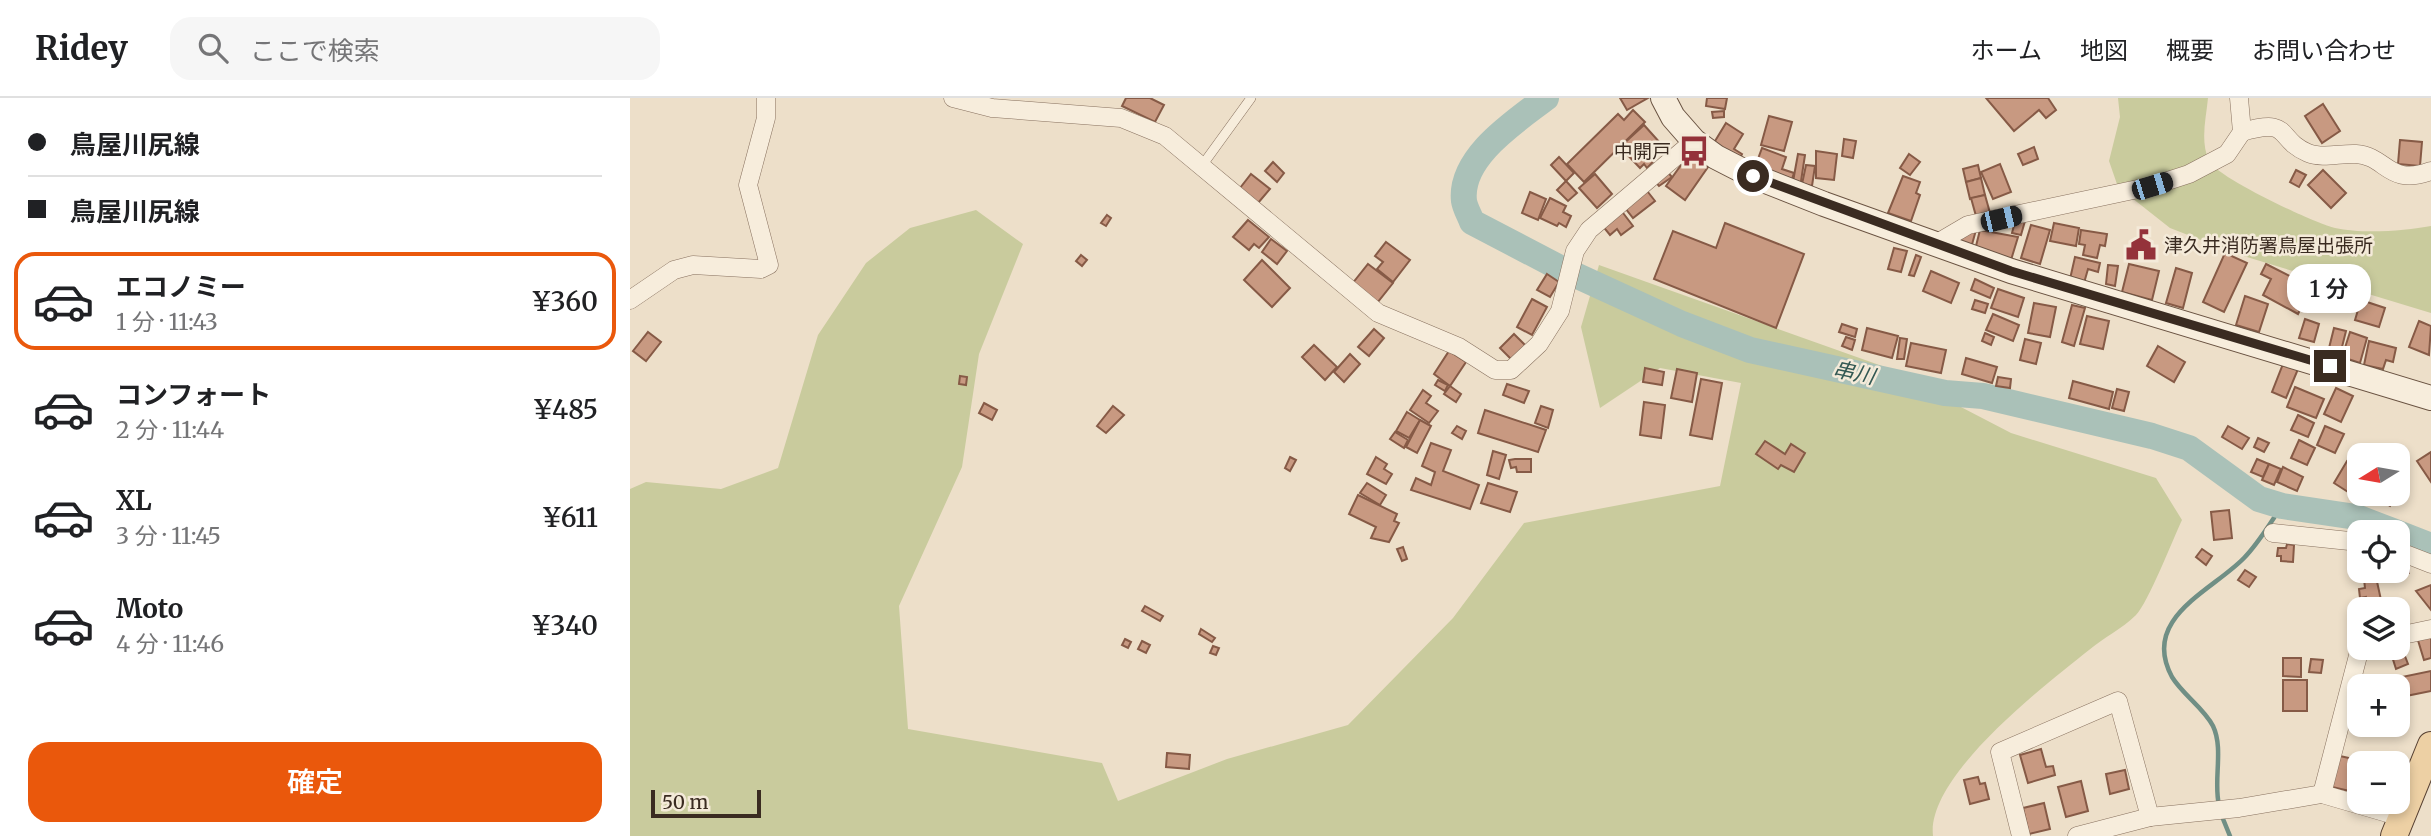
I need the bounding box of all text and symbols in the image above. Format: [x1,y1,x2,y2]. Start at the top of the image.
search box [170,17,660,80]
text: Ridey [35,28,128,69]
icon: search [194,29,232,67]
text: ここで検索 [250,34,380,67]
text: ホーム [1971,35,2042,66]
text: 地図 [2080,35,2128,66]
text: 概要 [2166,35,2214,66]
text: お問い合わせ [2252,35,2396,66]
text: 鳥屋川尻線 [70,128,200,161]
bus stop icon: 中開戸 [1677,134,1711,168]
place label: 中開戸 [1614,139,1671,163]
route start [1737,160,1769,192]
car [2129,170,2176,202]
text: 鳥屋川尻線 [70,195,200,228]
car [1979,204,2024,234]
public building icon: 津久井消防署鳥屋出張所 [2124,228,2158,262]
place label: 津久井消防署鳥屋出張所 [2164,233,2373,257]
callout: 1 分 [2288,264,2372,314]
icon: car [32,270,95,333]
text: エコノミー [116,270,246,303]
text: 1 分 [2310,274,2348,303]
text: ¥360 [531,285,598,318]
text: 1 分 · 11:43 [116,307,218,336]
route end [2314,350,2346,382]
water label: 串川 [1831,355,1879,390]
icon: car [32,378,95,441]
text: コンフォート [116,378,271,411]
text: ¥485 [533,393,598,426]
text: 2 分 · 11:44 [116,415,224,444]
north arrow [2347,443,2410,506]
map controls [2347,443,2410,814]
text: XL [116,484,152,517]
icon: car [32,486,95,549]
text: ¥611 [542,501,598,534]
button: locate [2347,520,2410,583]
text: 3 分 · 11:45 [116,521,221,550]
text: Moto [116,592,183,625]
icon: car [32,594,95,657]
button: layers [2347,597,2410,660]
text: ¥340 [531,609,598,642]
text: 4 分 · 11:46 [116,629,224,658]
button: + [2347,674,2410,737]
button: 確定 [28,742,602,822]
button: − [2347,751,2410,814]
scale bar [651,787,761,819]
text: 50 m [662,790,708,814]

